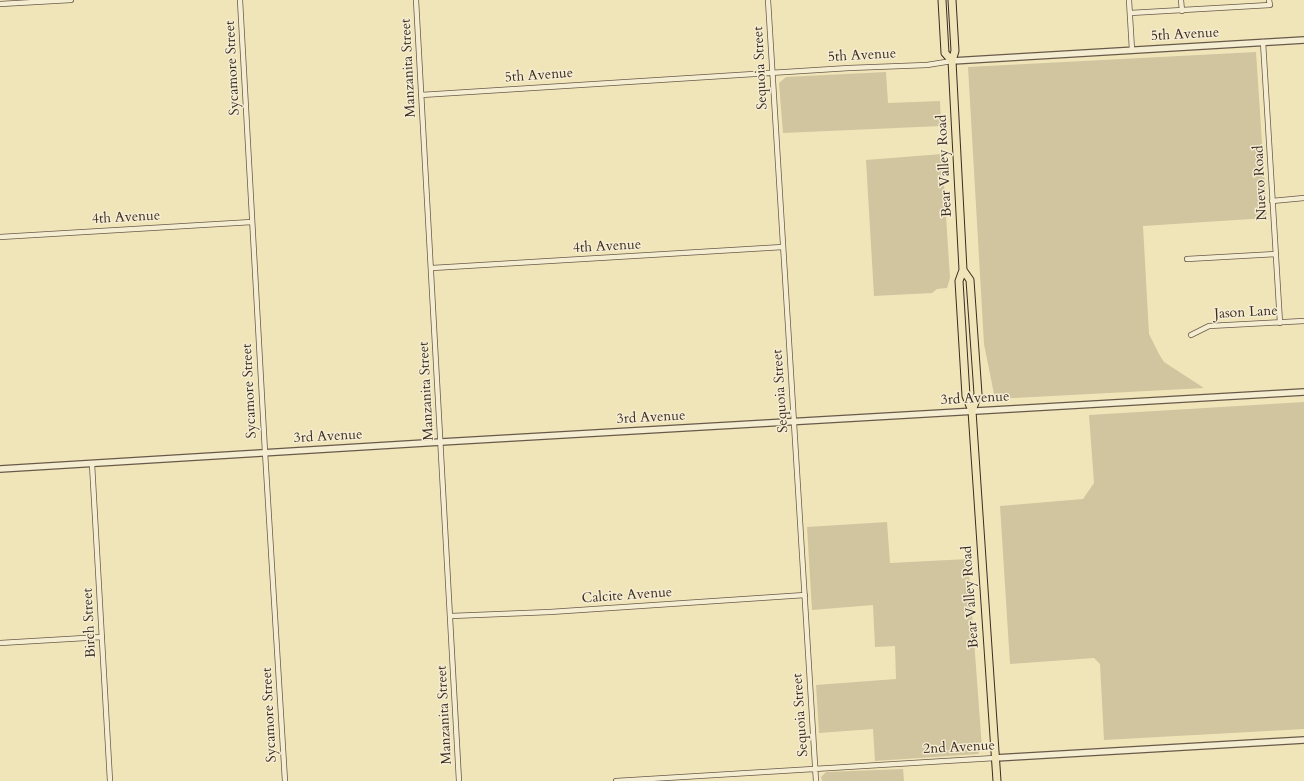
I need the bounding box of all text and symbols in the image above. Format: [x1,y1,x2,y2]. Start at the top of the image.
street label: Manzanita Street [398,18,420,118]
street label: Sycamore Street [222,20,244,116]
street label: 5th Avenue [1150,25,1220,45]
street label: Sequoia Street [750,26,772,110]
street label: 5th Avenue [827,46,897,66]
street label: 5th Avenue [504,65,574,87]
street label: Bear Valley Road [934,114,956,218]
street label: Nuevo Road [1251,145,1271,221]
street label: 4th Avenue [91,208,161,228]
street label: 4th Avenue [572,237,642,257]
street label: Jason Lane [1214,303,1278,323]
street label: Manzanita Street [416,341,438,441]
street label: Sycamore Street [239,343,261,439]
street label: Sequoia Street [770,349,792,433]
street label: 3rd Avenue [940,389,1010,409]
street label: 3rd Avenue [616,408,686,428]
street label: 3rd Avenue [293,427,363,447]
street label: Bear Valley Road [959,545,983,649]
street label: Calcite Avenue [581,584,673,608]
street label: Birch Street [80,588,100,658]
street label: Manzanita Street [434,665,456,765]
street label: Sycamore Street [259,667,281,763]
street label: Sequoia Street [790,673,812,757]
street label: 2nd Avenue [923,738,995,758]

